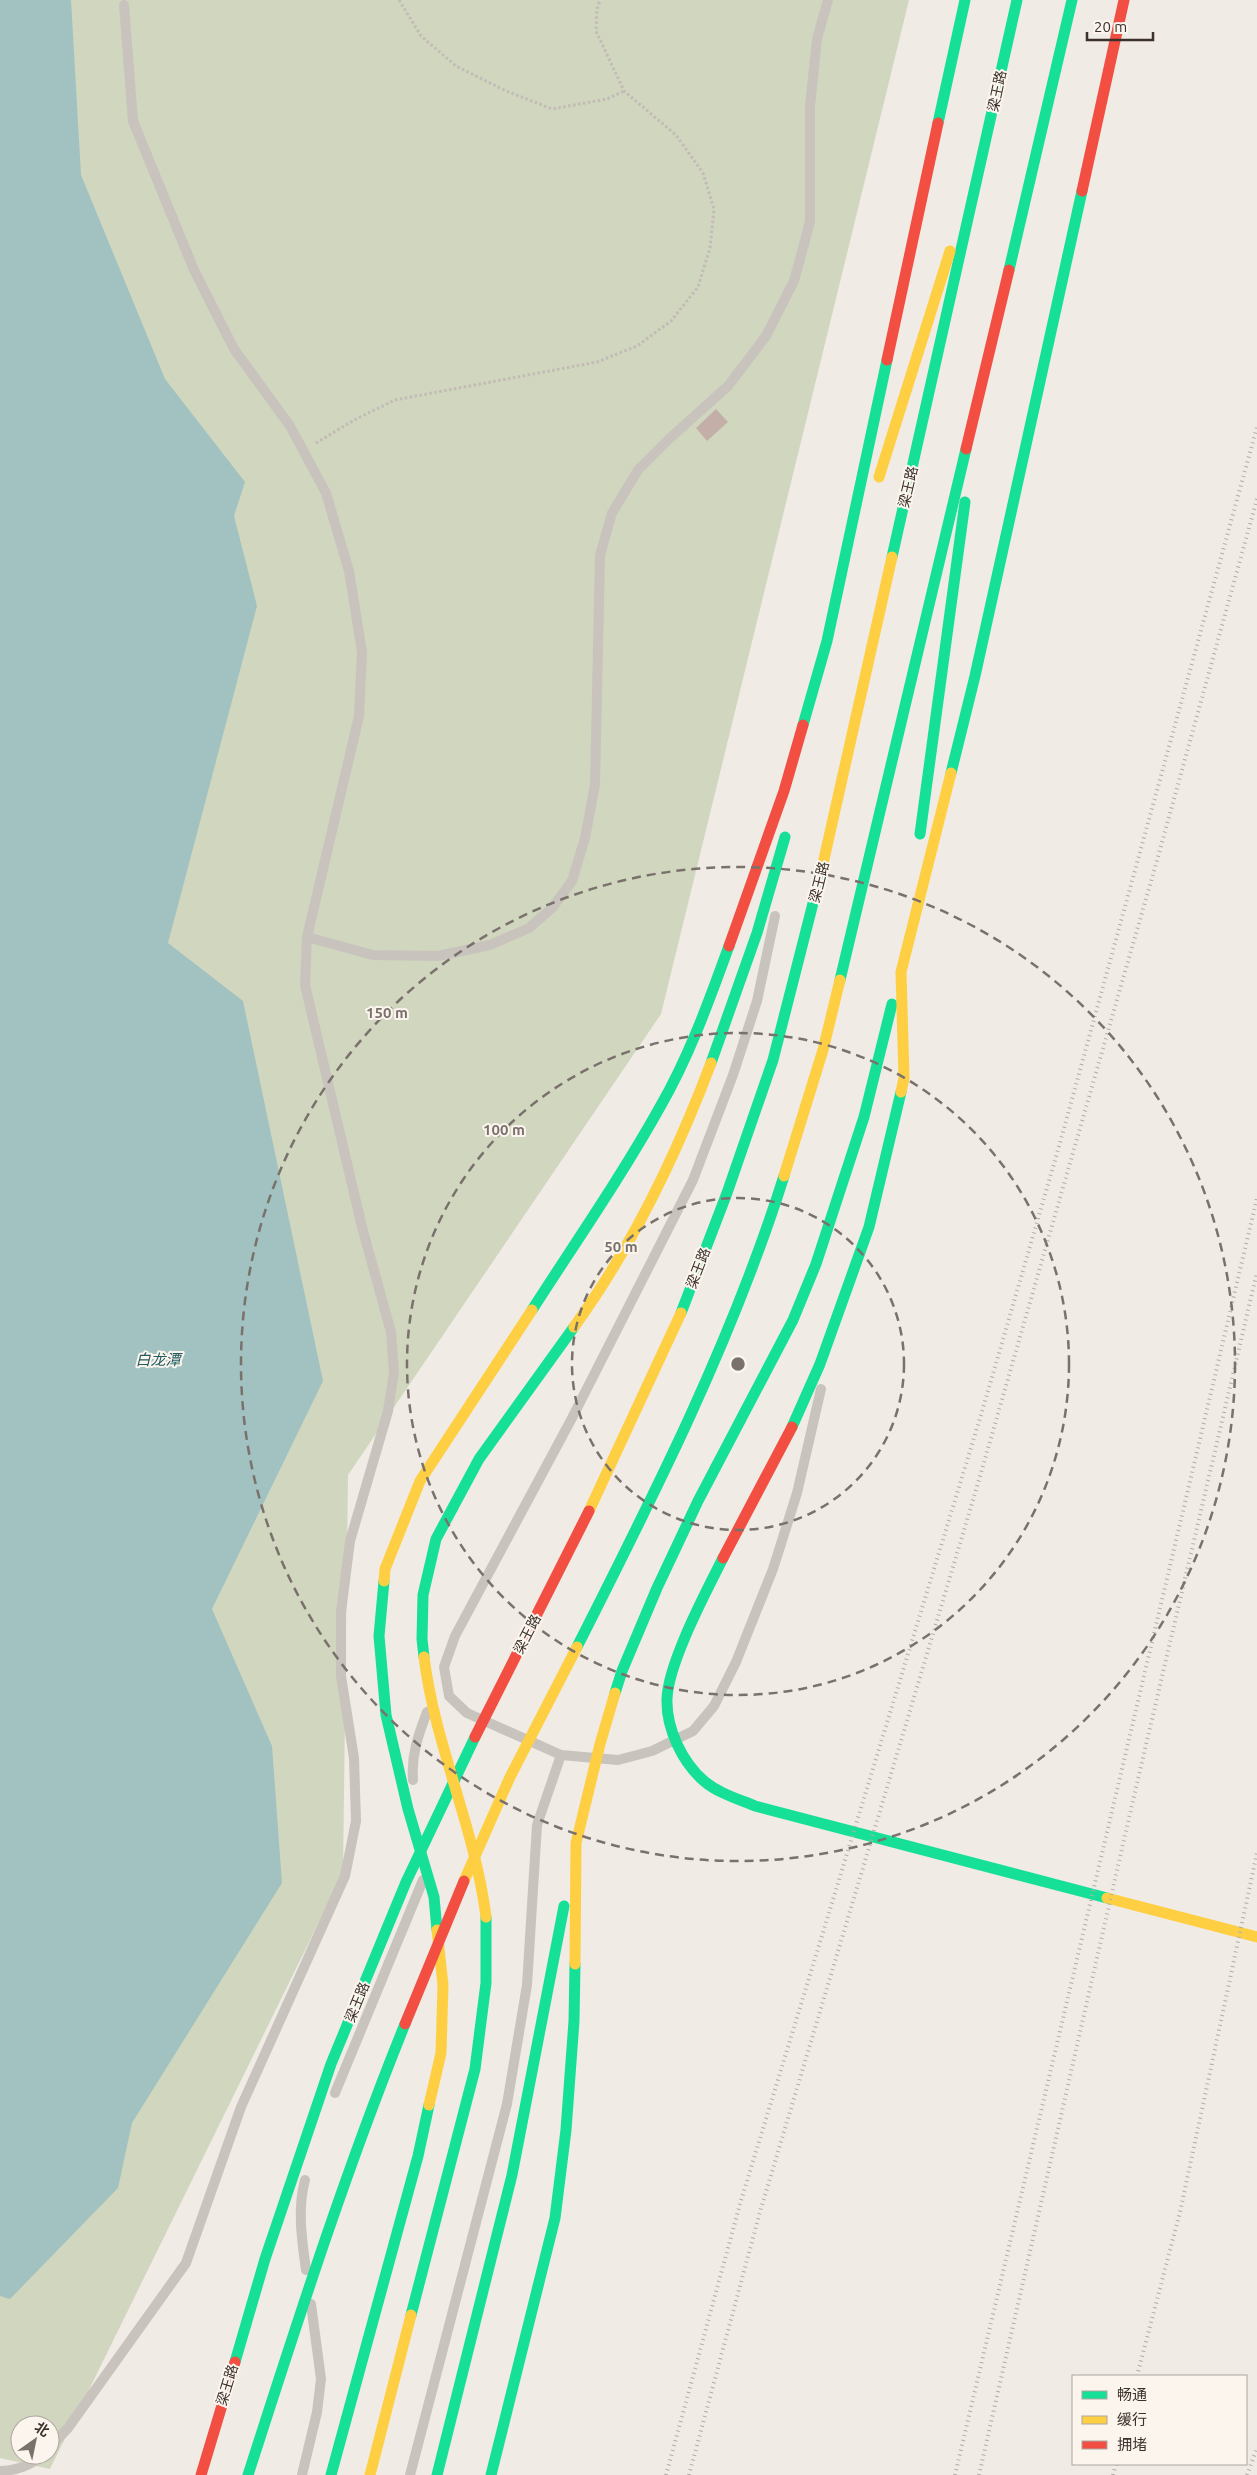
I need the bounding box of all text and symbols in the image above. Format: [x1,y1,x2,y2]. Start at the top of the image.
scale bar [1087,10,1153,42]
text: 20 m [1094,18,1127,35]
street label: 梁王路 [985,69,1009,113]
street label: 梁王路 [895,465,921,509]
street label: 梁王路 [806,860,832,904]
text: 150 m [366,1004,408,1021]
text: 100 m [483,1121,525,1138]
text: 50 m [604,1238,638,1255]
street label: 梁王路 [683,1246,713,1290]
water label: 白龙潭 [135,1351,183,1368]
centre of rings [729,1355,747,1373]
street label: 梁王路 [510,1612,544,1656]
street label: 梁王路 [342,1980,372,2024]
street label: 梁王路 [213,2363,241,2407]
legend [1072,2375,1247,2465]
text: 畅通 [1117,2386,1147,2403]
text: 缓行 [1117,2411,1147,2428]
north arrow [10,2415,60,2465]
text: 北 [32,2419,52,2440]
text: 拥堵 [1117,2436,1147,2453]

